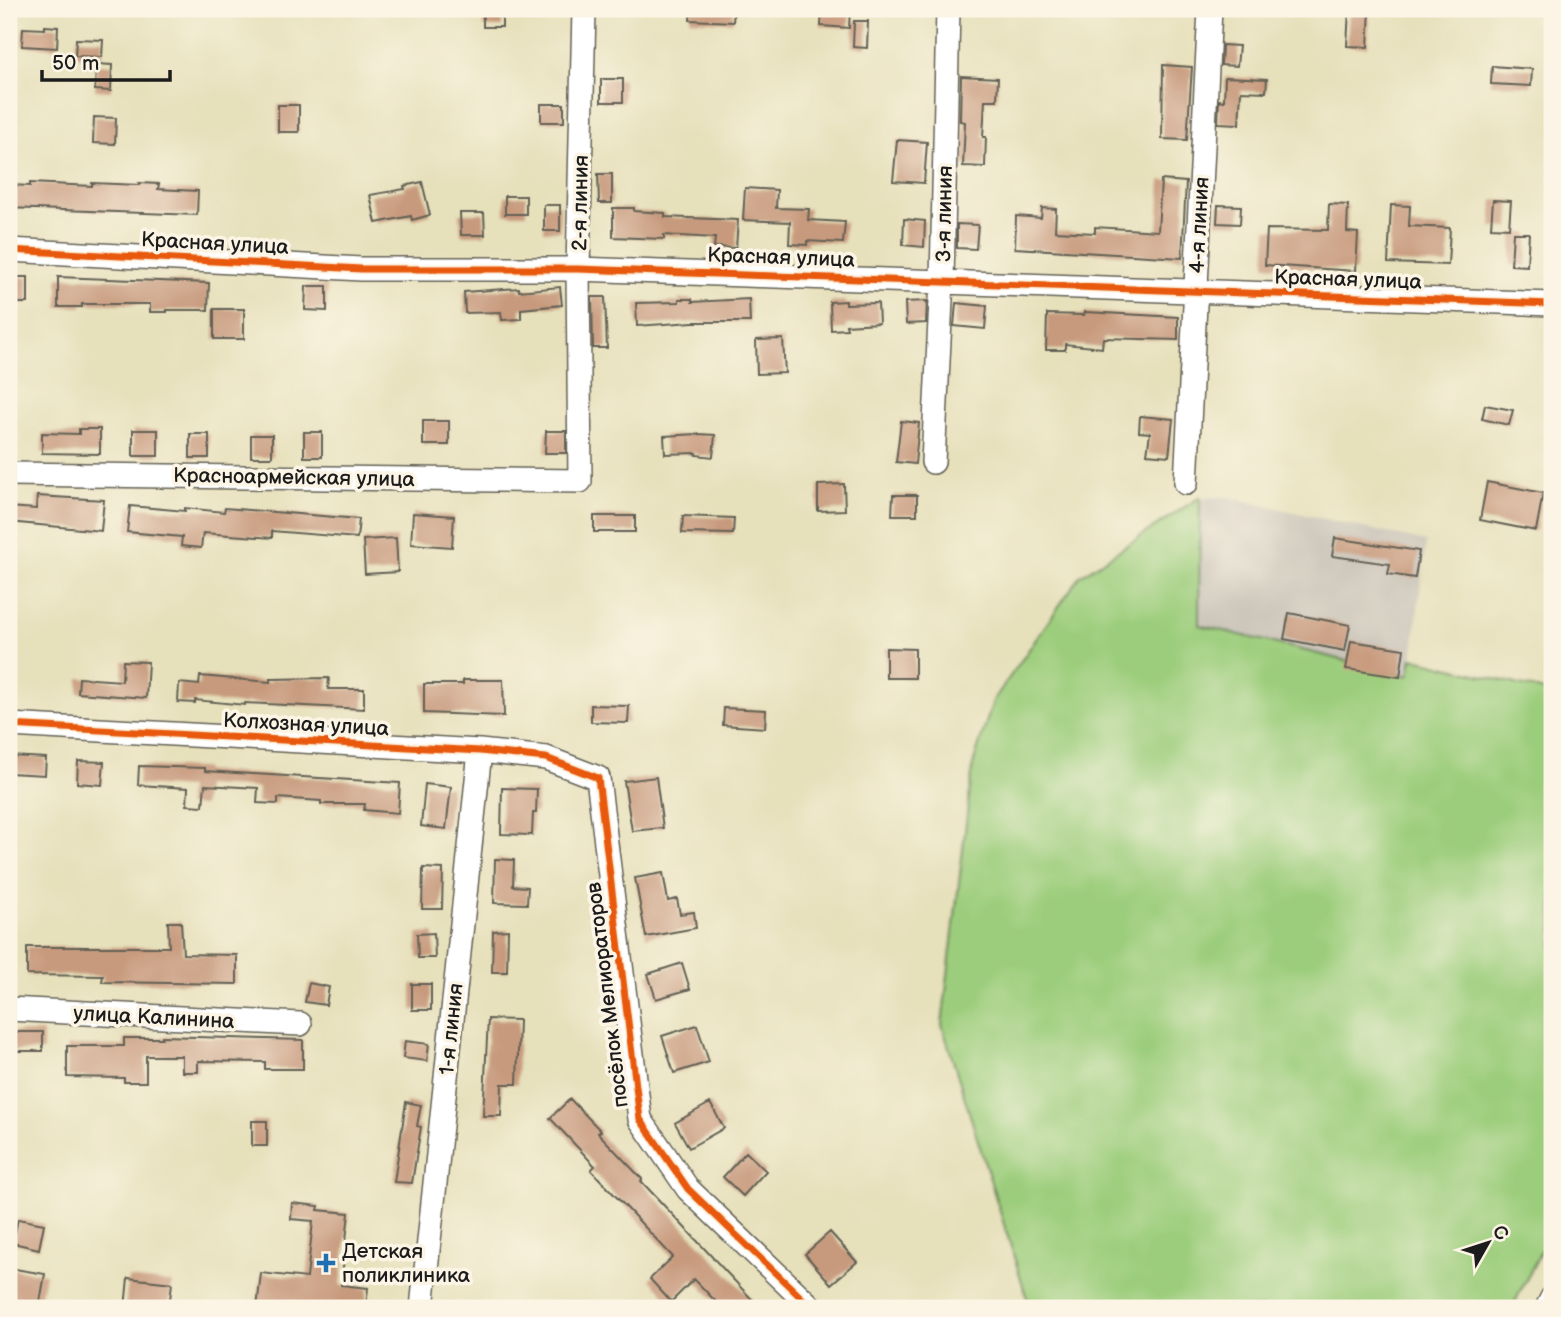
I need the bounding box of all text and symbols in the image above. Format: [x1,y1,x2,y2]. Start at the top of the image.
scale bar [42,38,170,82]
text: 50 m [52,51,99,76]
street label: 2-я линия [567,155,594,251]
street label: 3-я линия [931,165,958,263]
street label: 4-я линия [1184,176,1215,274]
street label: Красная улица [140,227,290,260]
street label: Красная улица [707,242,856,273]
street label: Красная улица [1274,264,1423,295]
street label: Красноармейская улица [173,463,416,492]
street label: Колхозная улица [222,708,390,741]
street label: посёлок Мелиораторов [581,881,634,1109]
street label: 1-я линия [434,982,469,1076]
street label: улица Калинина [73,1001,236,1034]
north arrow [1452,1208,1522,1278]
text: С [1487,1221,1513,1246]
place label: Детская поликлиника [342,1239,471,1288]
marker: Детская поликлиника [316,1253,336,1273]

